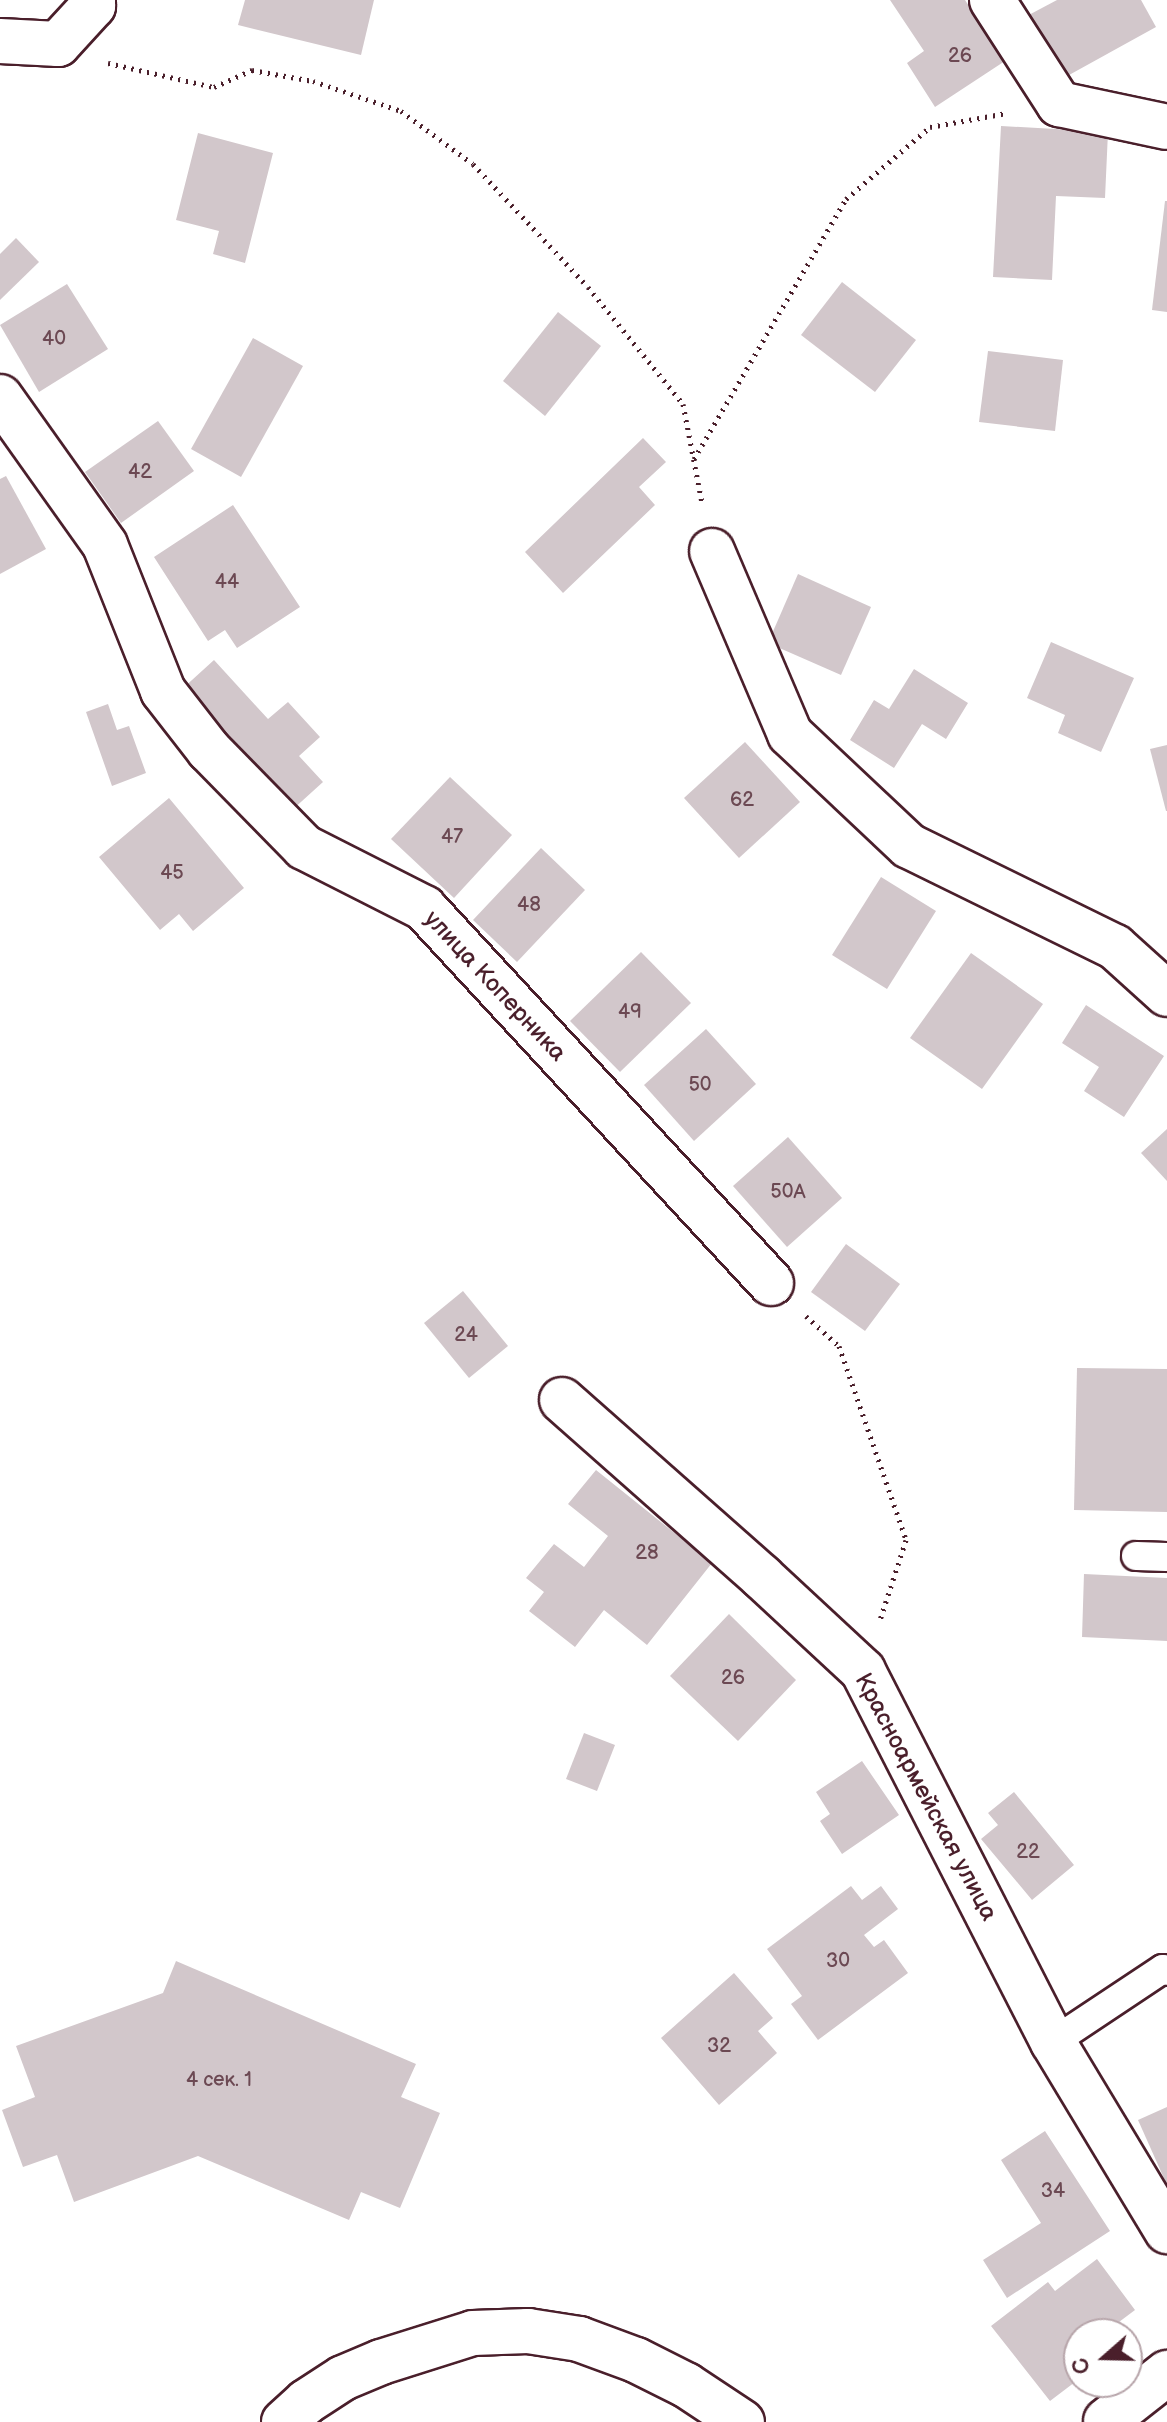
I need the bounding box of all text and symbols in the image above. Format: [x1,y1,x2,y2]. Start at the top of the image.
house number: 26 [948,44,972,68]
house number: 40 [42,327,66,351]
house number: 42 [128,460,152,484]
house number: 44 [215,570,239,594]
house number: 62 [730,788,754,812]
house number: 47 [441,825,463,849]
house number: 45 [160,861,184,885]
house number: 48 [517,893,541,917]
street label: улица Коперника [418,905,572,1067]
house number: 49 [618,1000,642,1024]
house number: 50 [688,1073,712,1097]
house number: 50А [770,1180,806,1204]
house number: 24 [454,1323,478,1347]
house number: 28 [635,1541,659,1565]
house number: 26 [721,1666,745,1690]
street label: Красноармейская улица [848,1668,1004,1926]
house number: 22 [1016,1840,1040,1864]
house number: 30 [826,1949,850,1973]
house number: 32 [707,2034,731,2058]
house number: 4 сек. 1 [186,2068,252,2092]
house number: 34 [1041,2179,1065,2203]
north arrow [1063,2318,1143,2398]
text: С [1067,2354,1097,2378]

